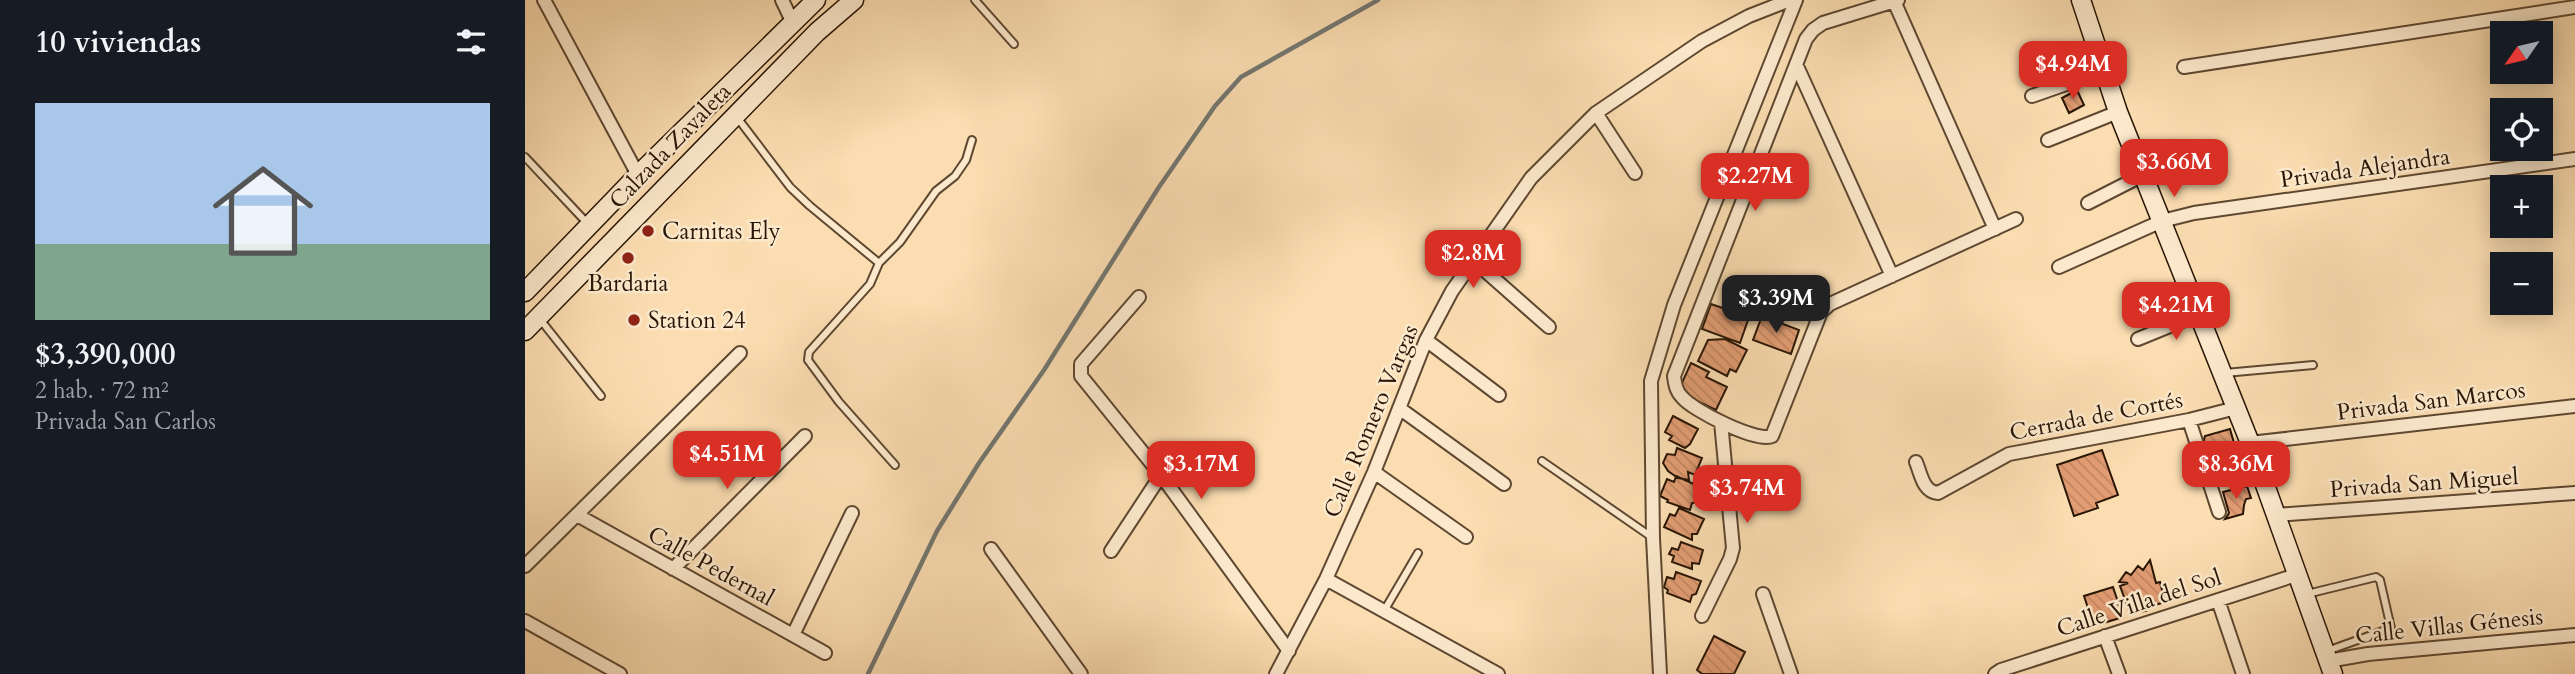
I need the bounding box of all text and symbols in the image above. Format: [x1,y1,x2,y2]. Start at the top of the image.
north arrow [2490,21,2553,84]
map controls [2490,21,2553,315]
text: 10 viviendas [35,22,201,63]
icon: filters [452,23,490,61]
pin: $4.94M [2016,42,2130,101]
text: $4.94M [2035,48,2111,79]
street label: Calzada Zavaleta [602,76,738,216]
button: locate [2490,98,2553,161]
pin: $3.66M [2117,140,2231,199]
street label: Privada Alejandra [2278,141,2452,195]
text: $3.66M [2136,146,2212,177]
icon: home [200,148,326,274]
pin: $2.27M [1698,154,1812,213]
text: $2.27M [1717,160,1793,191]
button: + [2490,175,2553,238]
place label: Carnitas Ely [662,216,781,247]
marker: Carnitas Ely [640,223,656,239]
pin: $2.8M [1424,230,1522,290]
text: $2.8M [1441,237,1505,268]
marker: Bardaria [620,250,636,266]
button: − [2490,252,2553,315]
place label: Bardaria [588,268,669,299]
pin: $3.39M [1719,276,1833,335]
text: $3.39M [1738,282,1814,313]
pin: $4.21M [2119,282,2233,342]
text: $4.21M [2138,289,2214,320]
place label: Station 24 [648,305,746,336]
marker: Station 24 [626,312,642,328]
street label: Calle Romero Vargas [1316,320,1426,522]
text: $3,390,000 [35,334,176,375]
street label: Privada San Marcos [2335,374,2527,428]
text: 2 hab. · 72 m² [35,375,169,406]
street label: Cerrada de Cortés [2007,384,2185,448]
text: Privada San Carlos [35,406,216,437]
pin: $4.51M [670,432,784,491]
text: $4.51M [689,438,765,469]
pin: $3.17M [1144,442,1258,501]
pin: $8.36M [2179,442,2293,501]
text: $3.17M [1163,448,1239,479]
text: $8.36M [2198,448,2274,479]
street label: Privada San Miguel [2329,461,2520,505]
pin: $3.74M [1690,466,1804,525]
text: $3.74M [1709,472,1785,503]
street label: Calle Pedernal [642,519,780,614]
street label: Calle Villa del Sol [2053,562,2226,644]
street label: Calle Villas Génesis [2354,601,2544,651]

